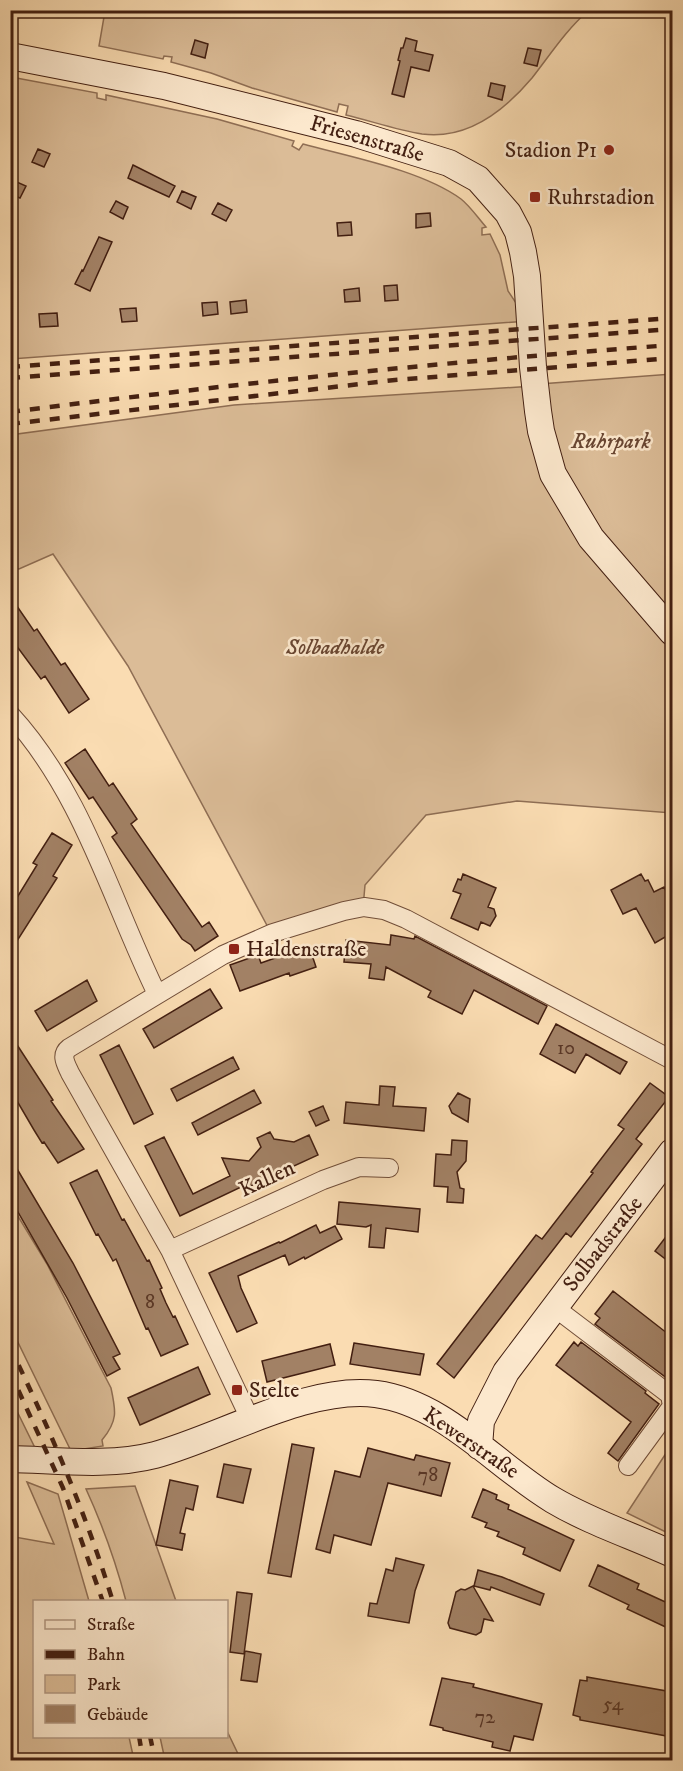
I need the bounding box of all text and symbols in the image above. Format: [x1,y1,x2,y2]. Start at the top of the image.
street label: Friesenstraße [307,110,427,168]
place label: Stadion P1 [505,137,597,164]
marker: Stadion P1 [602,143,616,157]
place label: Ruhrstadion [547,184,655,211]
marker: Ruhrstadion [528,190,542,204]
park label: Ruhrpark [570,428,651,455]
park label: Solbadhalde [285,634,385,661]
place label: Haldenstraße [246,936,366,963]
marker: Haldenstraße [227,942,241,956]
house number: 10 [557,1036,575,1061]
street label: Kallen [235,1154,300,1204]
street label: Solbadstraße [557,1191,649,1297]
house number: 8 [145,1290,155,1315]
place label: Stelte [249,1377,299,1404]
marker: Stelte [230,1383,244,1397]
street label: Kewerstraße [418,1401,524,1485]
house number: 78 [418,1463,438,1488]
legend [33,1600,228,1738]
text: Straße [87,1614,135,1636]
text: Bahn [87,1644,125,1666]
text: Park [87,1674,121,1696]
house number: 54 [603,1692,624,1717]
text: Gebäude [87,1704,148,1726]
house number: 72 [475,1705,495,1730]

